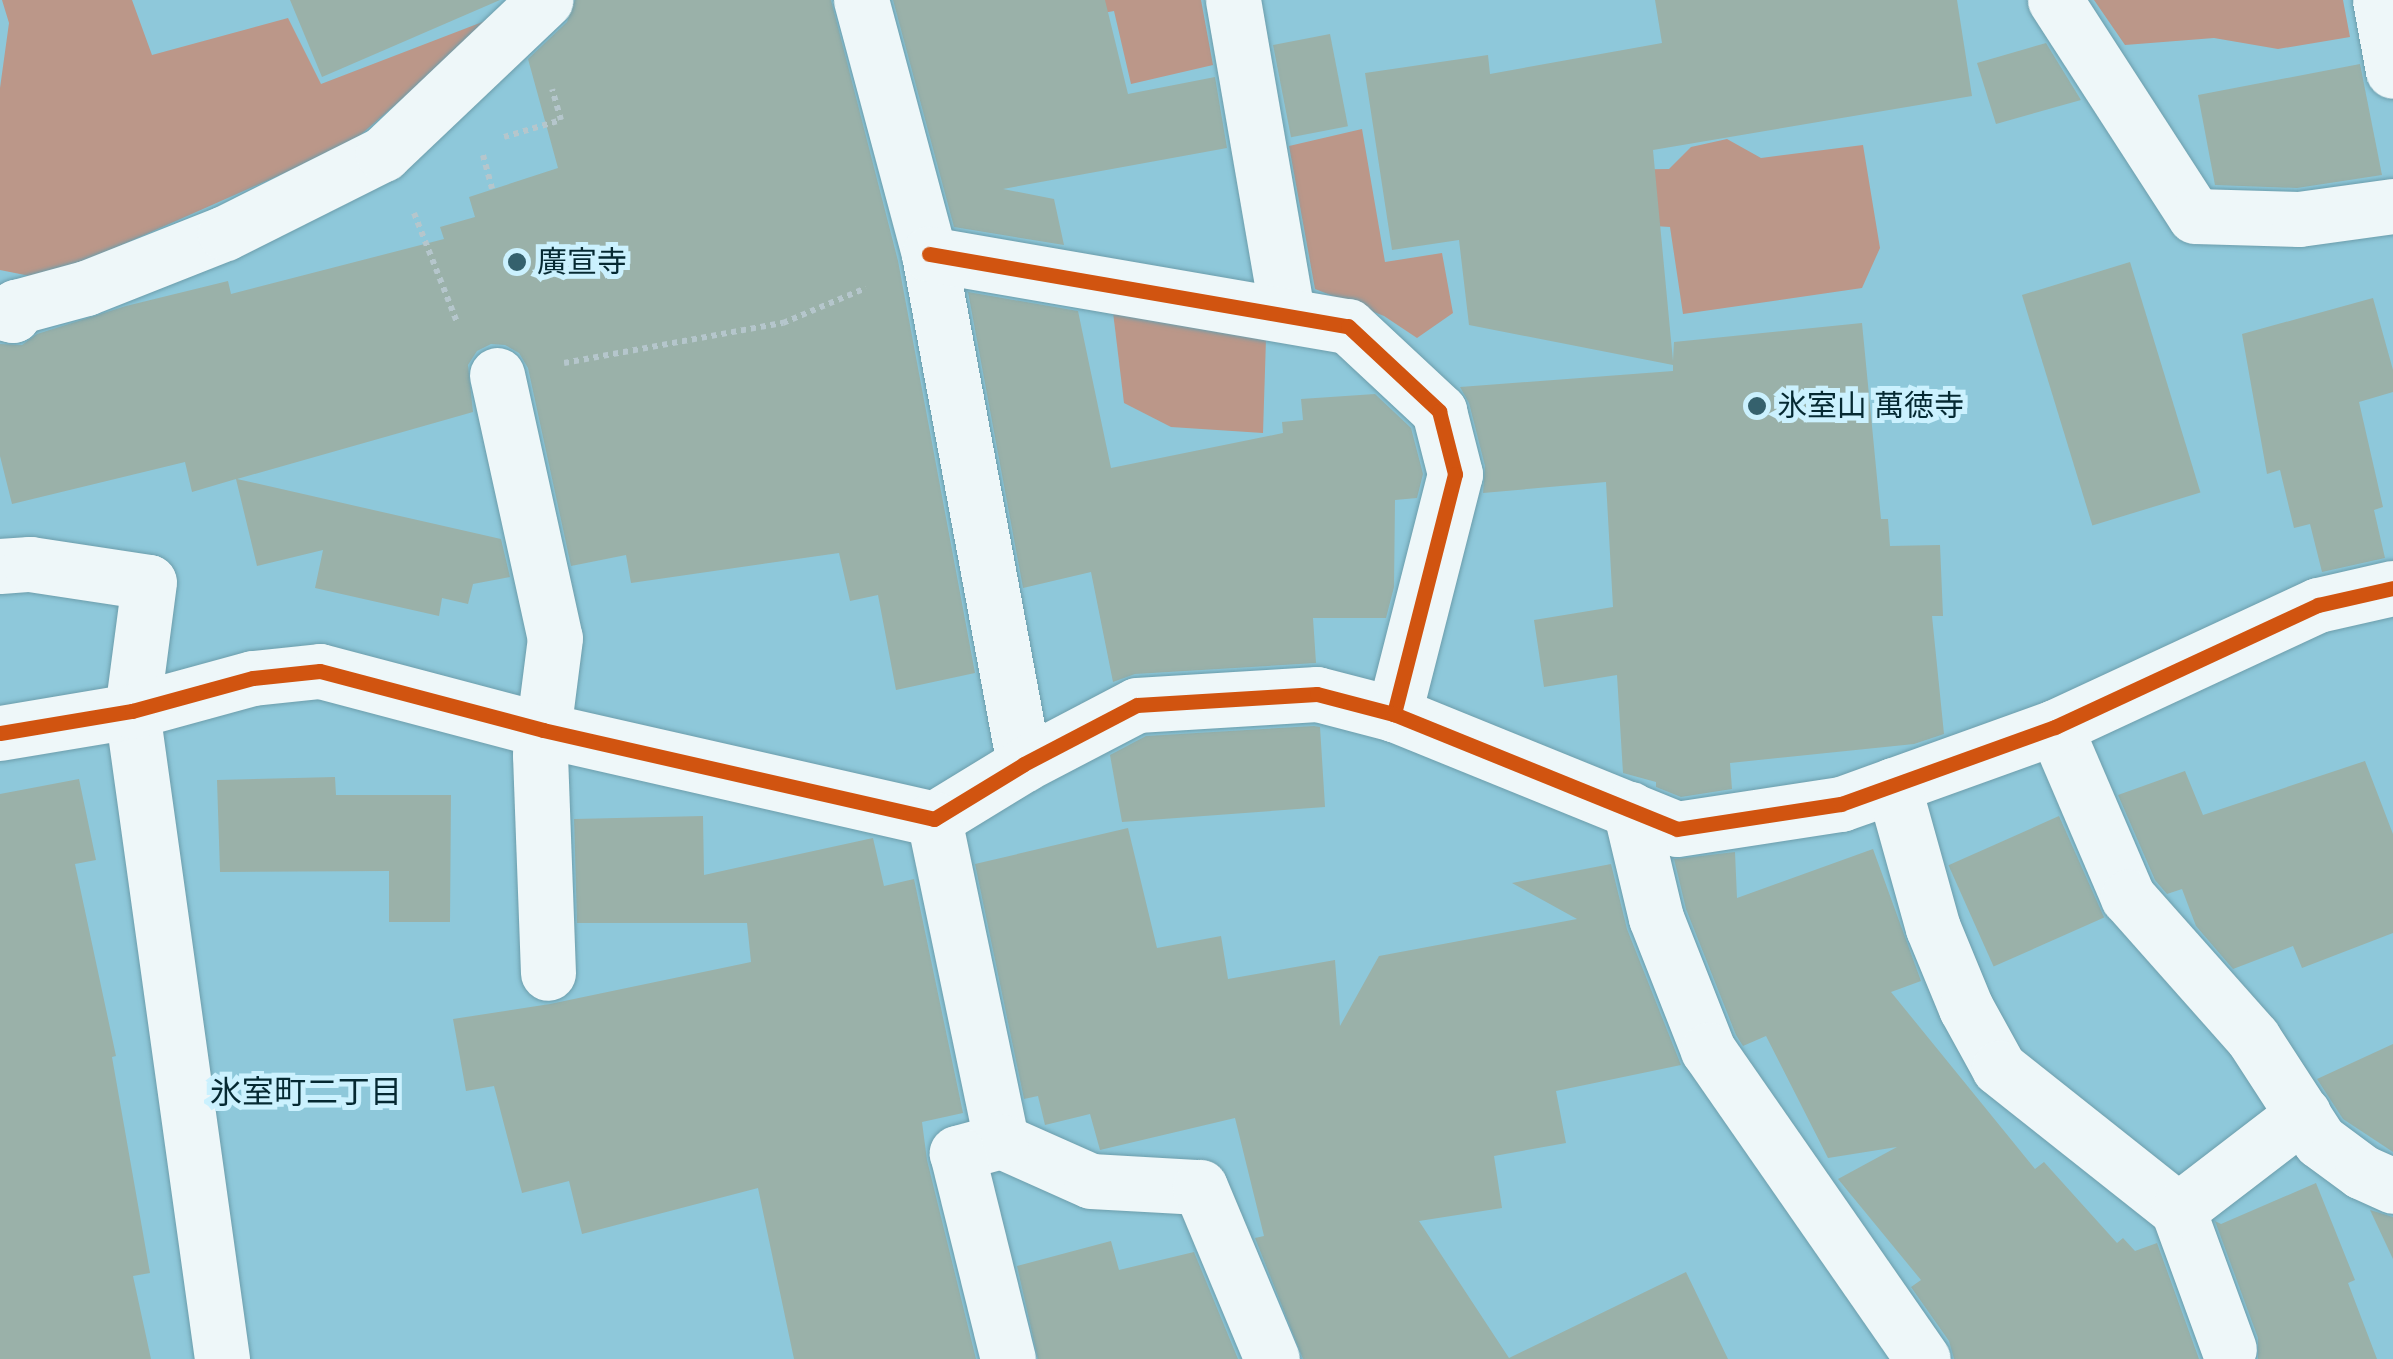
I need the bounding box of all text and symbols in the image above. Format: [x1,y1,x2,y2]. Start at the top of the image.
place label: 廣宣寺 [537,244,627,280]
marker: 廣宣寺 [506,251,528,273]
place label: 氷室山 萬徳寺 [1777,388,1964,424]
marker: 氷室山 萬徳寺 [1746,395,1768,417]
district label: 氷室町二丁目 [210,1073,402,1111]

